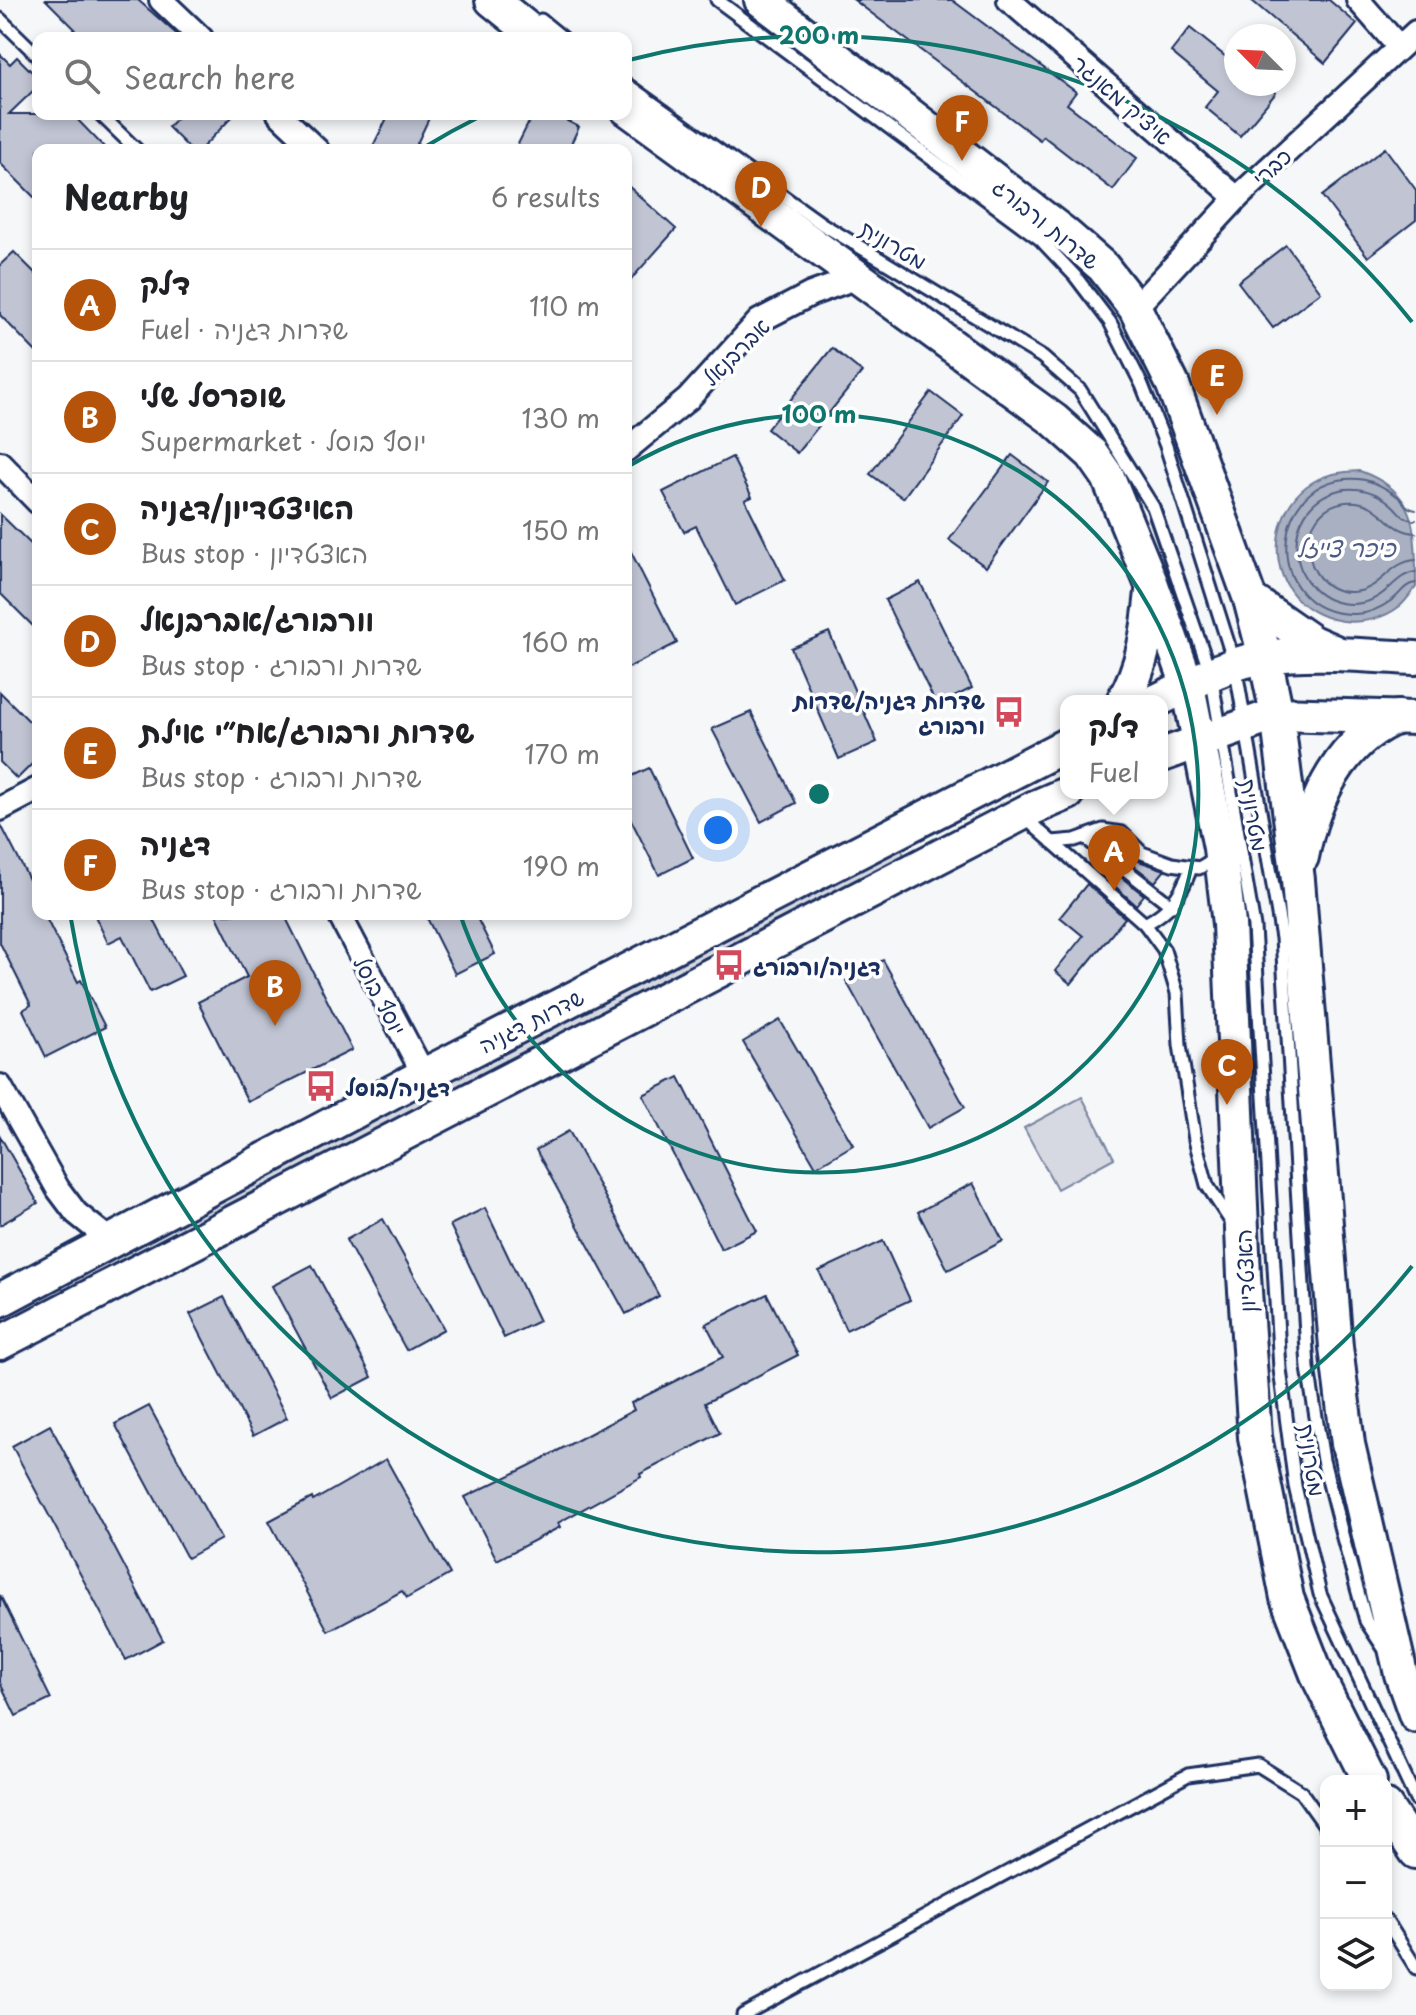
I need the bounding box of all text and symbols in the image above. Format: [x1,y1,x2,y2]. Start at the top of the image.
text: 200 m [779,16,859,52]
north arrow [1224,24,1296,96]
search box [32,32,632,120]
street label: איציק מאנגר [1066,46,1180,152]
icon: search [60,54,104,98]
text: Search here [124,54,296,99]
pin: F [936,95,988,161]
street label: כברי [1244,139,1298,193]
pin: D [735,161,787,227]
text: Nearby [64,170,189,222]
street label: שדרות ורבורג [986,170,1108,276]
text: 6 results [491,177,600,216]
street label: מטרונית [854,211,934,277]
text: דלק [140,260,191,305]
text: A [80,286,100,325]
text: 110 m [529,286,600,325]
text: Fuel · שדרות דגניה [140,309,348,348]
street label: אברבנאל [694,310,776,392]
pin: E [1191,349,1243,415]
text: שופרסל שלי [140,372,286,417]
text: 100 m [782,395,856,431]
text: B [81,398,99,437]
text: 130 m [521,398,600,437]
text: Supermarket · יוסף בוסל [140,421,426,460]
text: האיצטדיון/דגניה [140,484,354,529]
text: C [80,510,100,549]
text: 150 m [522,510,600,549]
water label: כיכר צייזל [1296,529,1398,565]
text: Bus stop · האצטדיון [140,533,368,572]
text: וורבורג/אברבנאל [140,596,374,641]
text: D [80,622,100,661]
text: 160 m [522,622,600,661]
text: Bus stop · שדרות ורבורג [140,645,422,684]
place label: שדרות דגניה/שדרות ורבורג [791,683,985,741]
bus stop icon: שדרות דגניה/שדרות ורבורג [992,695,1026,729]
popup [1060,695,1168,799]
text: דלק [1088,703,1139,748]
text: שדרות ורבורג/אח״י אילת [140,708,474,753]
text: E [82,734,98,773]
text: 170 m [525,734,600,773]
text: Fuel [1088,752,1140,791]
text: Bus stop · שדרות ורבורג [140,757,422,796]
street label: מטרונית [1232,776,1278,854]
centre of rings [805,780,833,808]
your location [698,810,738,850]
text: דגניה [140,820,211,865]
pin: A [1088,825,1140,891]
text: F [82,846,98,885]
text: 190 m [523,846,600,885]
text: Bus stop · שדרות ורבורג [140,869,422,908]
bus stop icon: דגניה/ורבורג [712,948,746,982]
place label: דגניה/ורבורג [753,949,881,982]
street label: יוסף בוסל [346,950,416,1040]
pin: B [249,960,301,1026]
street label: שדרות דגניה [473,979,589,1061]
pin: C [1201,1039,1253,1105]
bus stop icon: דגניה/בוסל [304,1069,338,1103]
place label: דגניה/בוסל [345,1070,450,1103]
street label: האצטדיון [1225,1228,1263,1314]
street label: מטרונית [1291,1421,1335,1499]
map controls [1320,1775,1392,1991]
button: + [1320,1775,1392,1847]
button: − [1320,1847,1392,1919]
button: layers [1320,1919,1392,1991]

